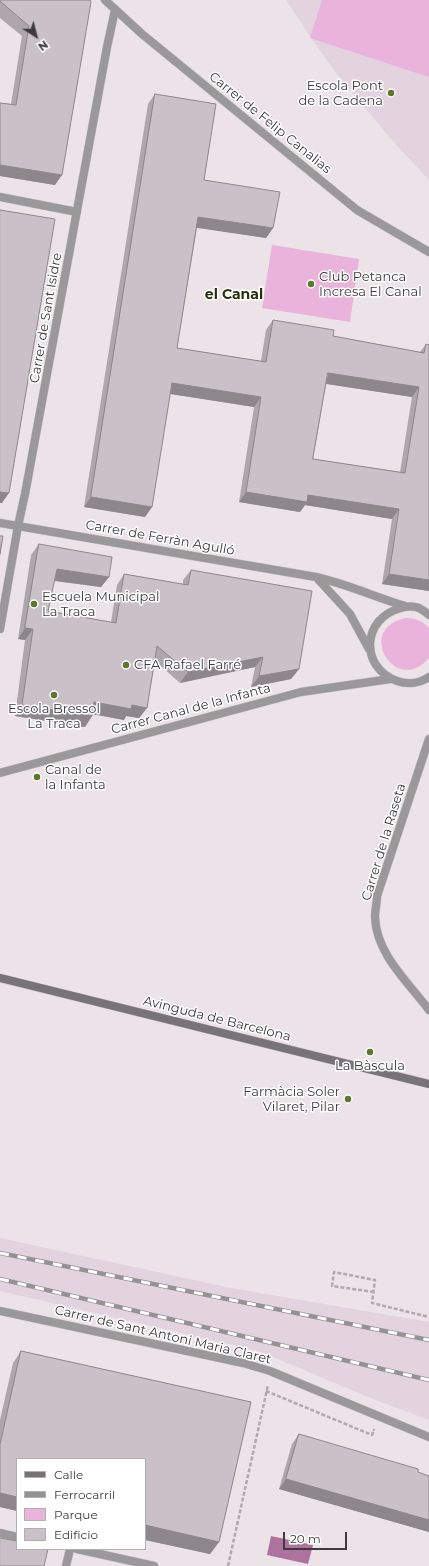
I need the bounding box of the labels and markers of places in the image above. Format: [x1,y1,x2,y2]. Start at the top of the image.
place label: Escola Pont de la Cadena [298,78,383,109]
marker: Escola Pont de la Cadena [386,88,396,98]
place label: Club Petanca Incresa El Canal [319,269,422,300]
marker: Club Petanca Incresa El Canal [306,279,316,289]
place label: Escuela Municipal La Traca [42,589,160,620]
marker: Escuela Municipal La Traca [29,599,39,609]
place label: CFA Rafael Farré [134,657,241,673]
marker: CFA Rafael Farré [121,660,131,670]
marker: Escola Bressol La Traca [49,690,59,700]
place label: Escola Bressol La Traca [8,701,100,732]
place label: Canal de la Infanta [45,762,106,793]
marker: Canal de la Infanta [32,772,42,782]
marker: La Bàscula [365,1047,375,1057]
place label: La Bàscula [335,1058,405,1074]
place label: Farmàcia Soler Vilaret, Pilar [243,1084,340,1115]
marker: Farmàcia Soler Vilaret, Pilar [343,1094,353,1104]

